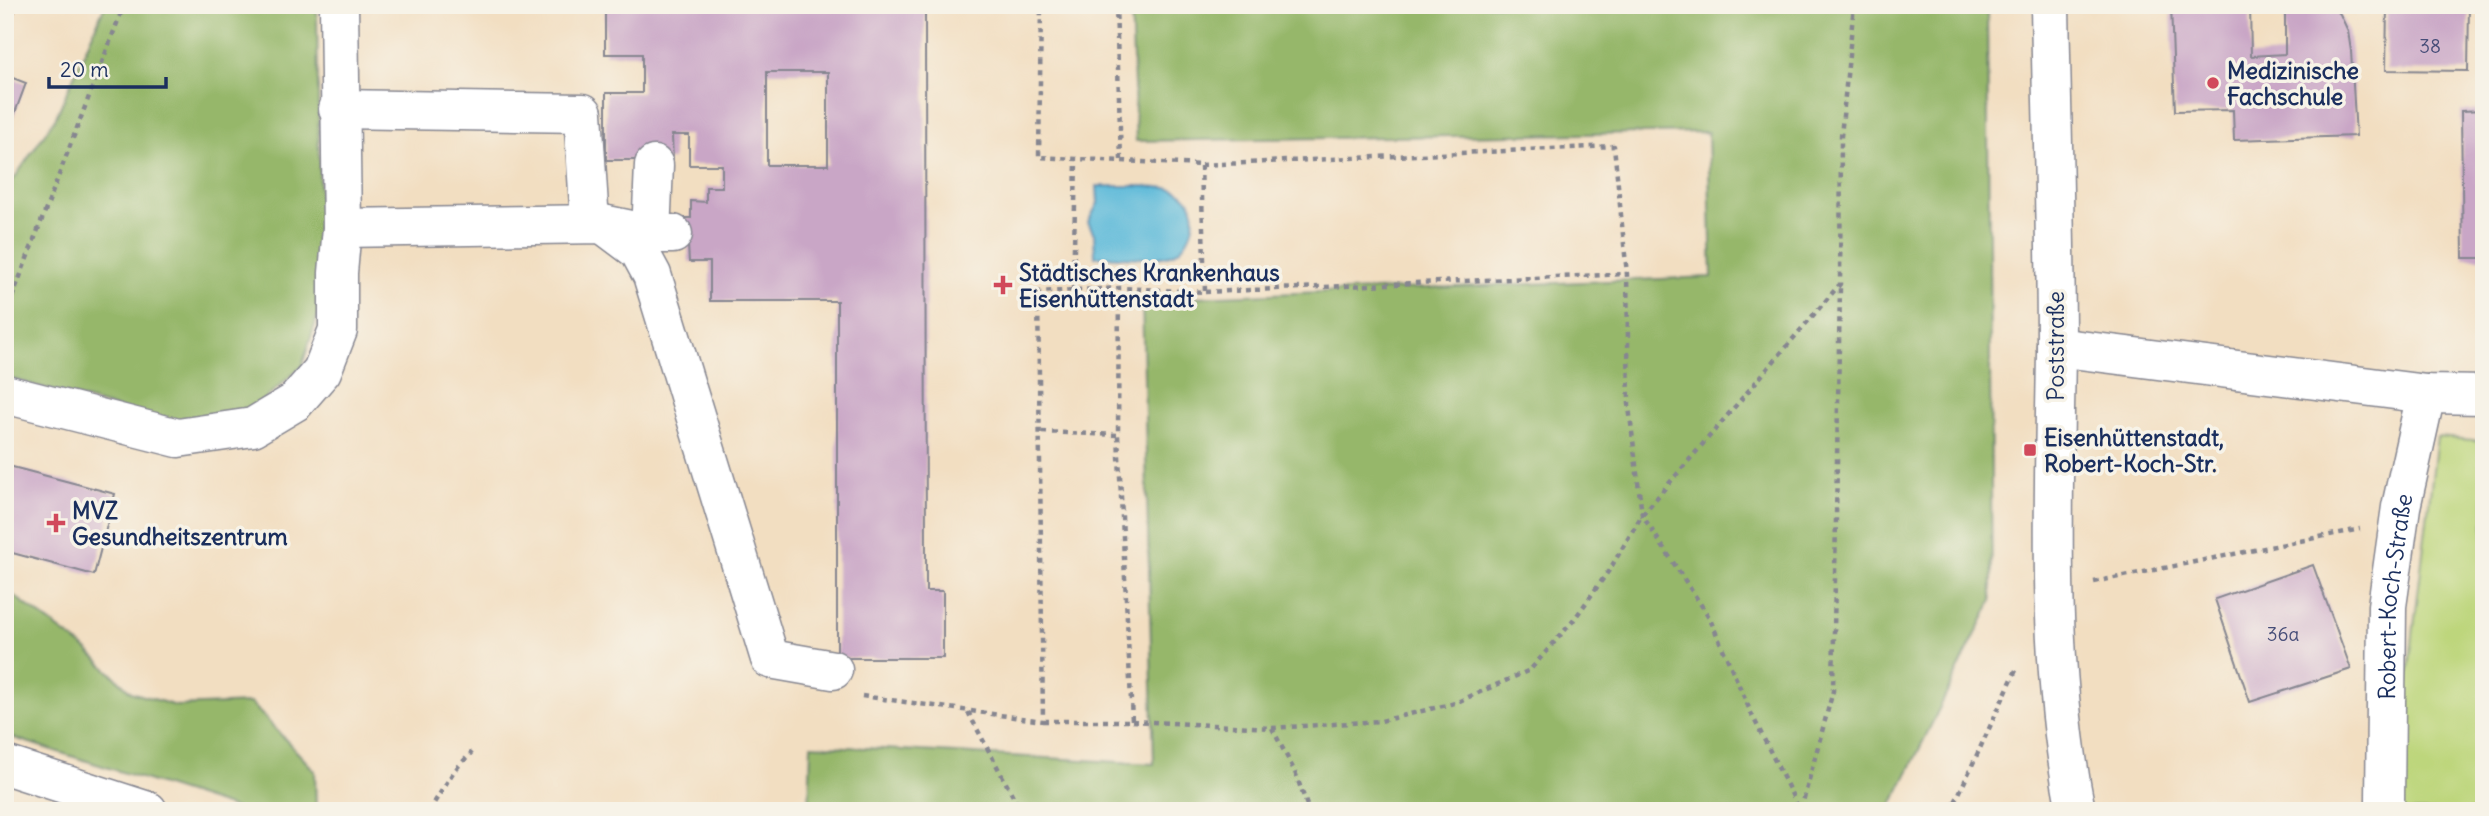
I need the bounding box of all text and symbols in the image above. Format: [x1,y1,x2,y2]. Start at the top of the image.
house number: 38 [2419,34,2441,58]
scale bar [49,46,166,90]
text: 20 m [60,56,109,83]
place label: Medizinische Fachschule [2227,56,2359,111]
marker: Medizinische Fachschule [2205,75,2221,91]
place label: Städtisches Krankenhaus Eisenhüttenstadt [1019,258,1280,313]
marker: Städtisches Krankenhaus Eisenhüttenstadt [993,275,1013,295]
street label: Poststraße [2041,291,2070,401]
place label: Eisenhüttenstadt, Robert-Koch-Str. [2044,423,2224,478]
marker: Eisenhüttenstadt, Robert-Koch-Str. [2022,442,2038,458]
street label: Robert-Koch-Straße [2372,491,2418,700]
place label: MVZ Gesundheitszentrum [72,496,288,551]
marker: MVZ Gesundheitszentrum [46,513,66,533]
house number: 36a [2267,622,2299,646]

